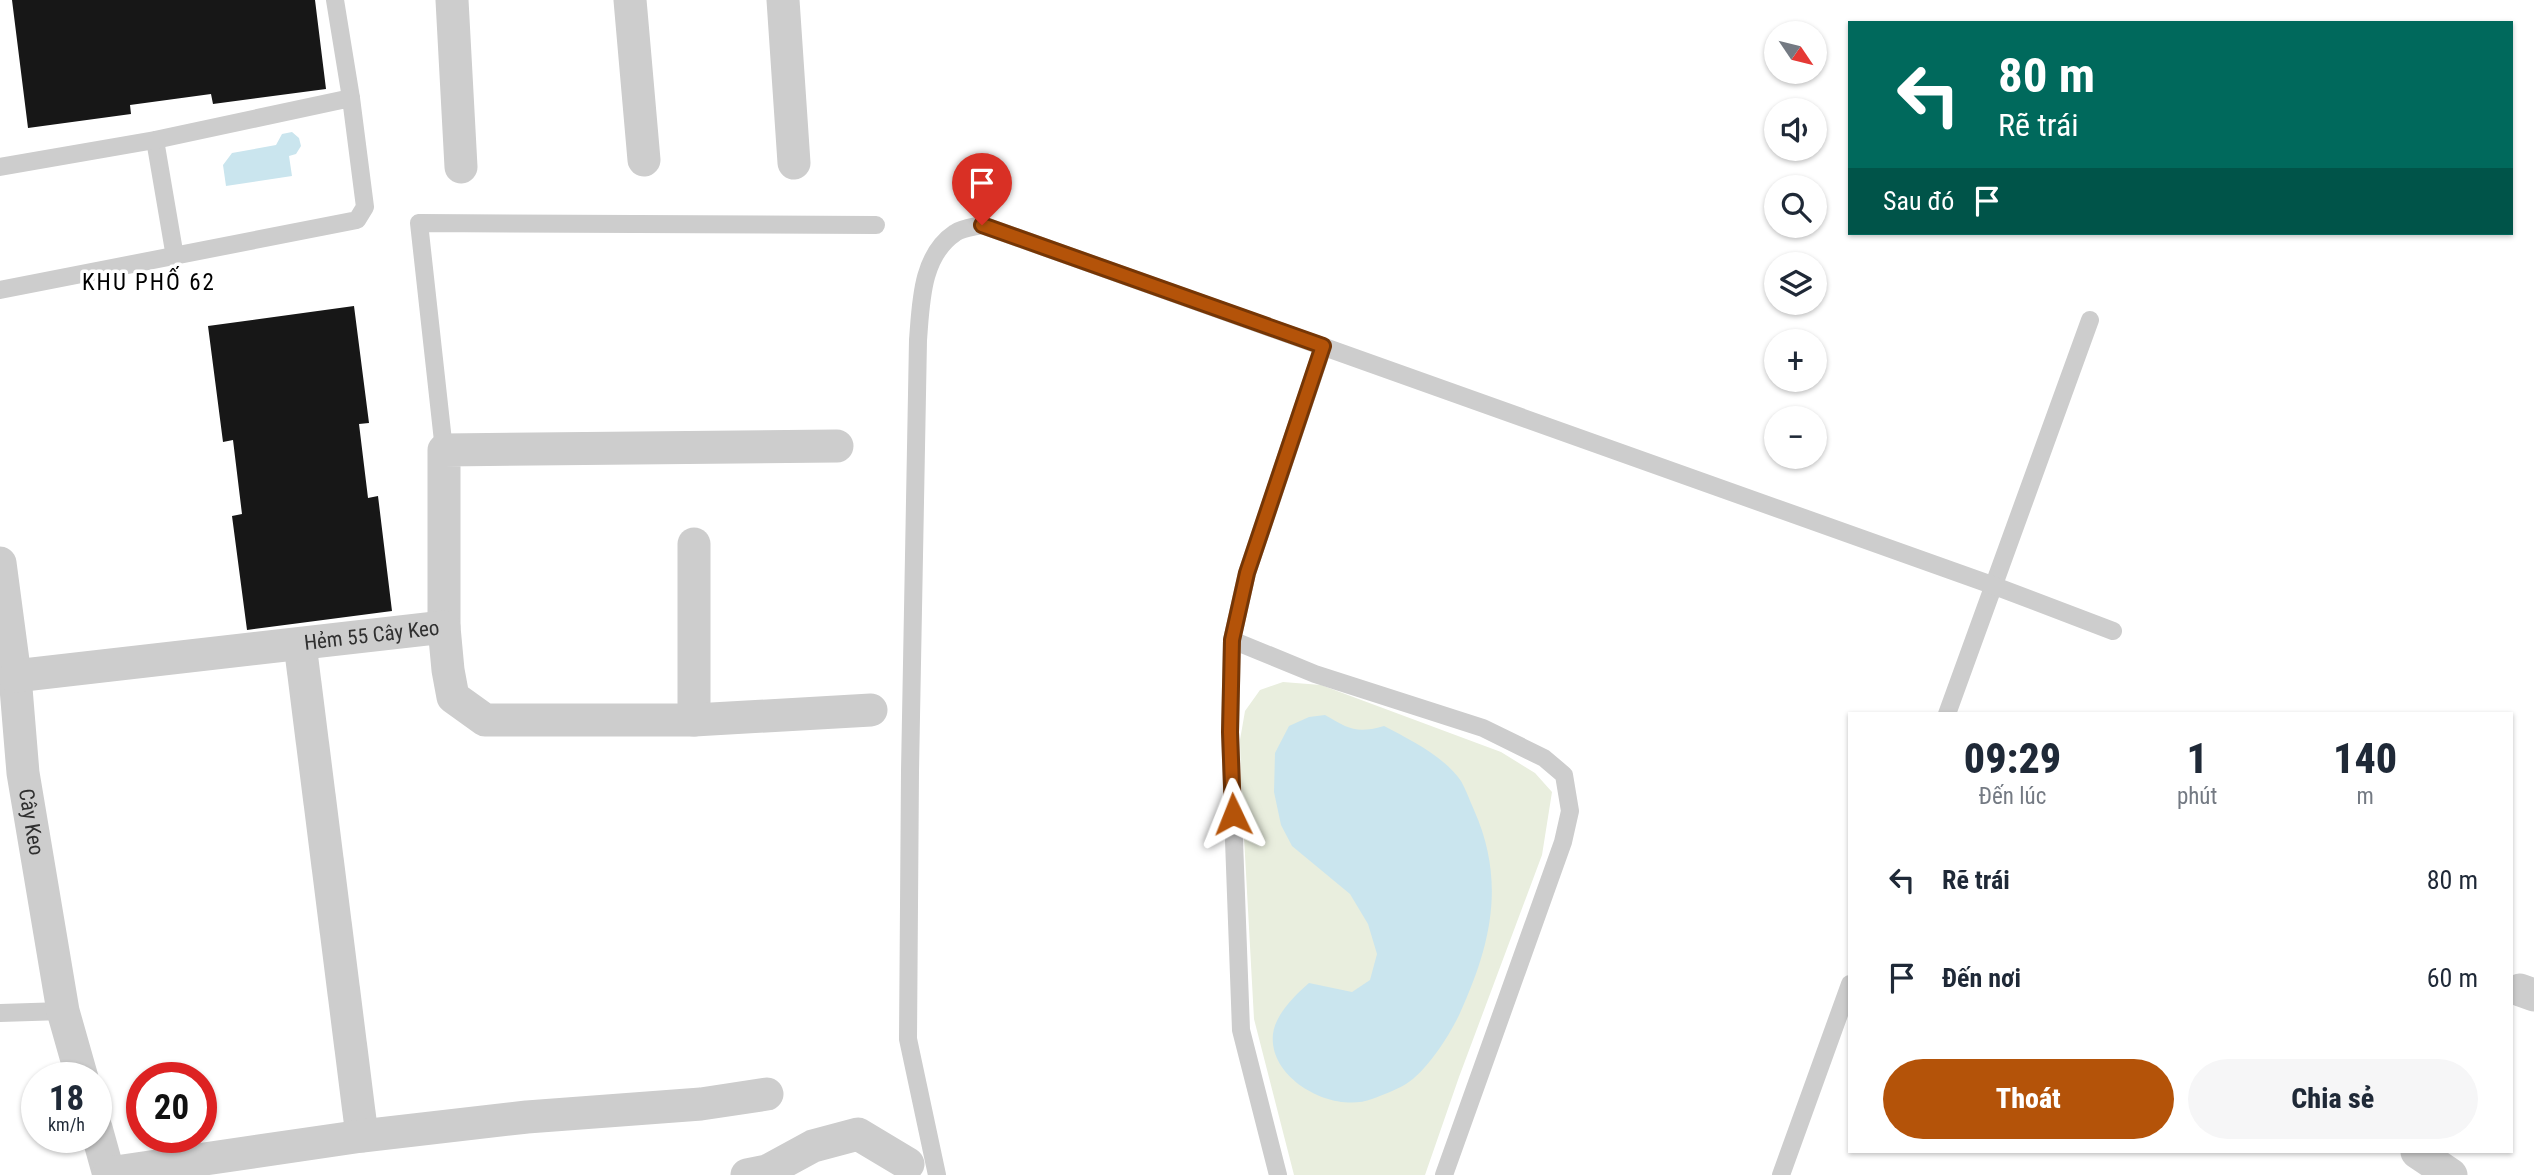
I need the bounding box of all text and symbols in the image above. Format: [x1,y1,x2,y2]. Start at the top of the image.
north arrow [1764,21,1827,84]
map controls [1764,21,1827,469]
text: 80 m [1998,47,2095,104]
icon: left [1883,49,1974,140]
button: sound [1764,98,1827,161]
text: Rẽ trái [1998,106,2079,144]
pin [952,153,1012,225]
icon: arrive [963,164,1001,202]
button: search [1764,175,1827,238]
icon: arrive [1968,182,2006,220]
text: Sau đó [1883,186,1954,216]
button: layers [1764,252,1827,315]
district label: KHU PHỐ 62 [82,266,216,296]
button: + [1764,329,1827,392]
button: − [1764,406,1827,469]
street label: Hẻm 55 Cây Keo [303,616,441,655]
text: 09:29 [1964,734,2061,783]
text: 1 [2186,734,2208,783]
text: 140 [2333,734,2397,783]
position arrow [1196,777,1270,851]
text: Đến lúc [1979,783,2046,810]
text: phút [2177,783,2217,810]
text: m [2356,783,2374,810]
street label: Cây Keo [14,787,49,857]
icon: left [1883,861,1921,899]
text: Rẽ trái [1942,865,2010,895]
text: 80 m [2427,865,2478,895]
icon: arrive [1883,959,1921,997]
text: Đến nơi [1942,963,2021,993]
text: 60 m [2427,963,2478,993]
button: Thoát [1883,1059,2174,1139]
button: Chia sẻ [2188,1059,2478,1139]
speed limit sign: 20 [126,1062,217,1153]
text: 18 [49,1078,84,1119]
text: km/h [48,1114,85,1135]

